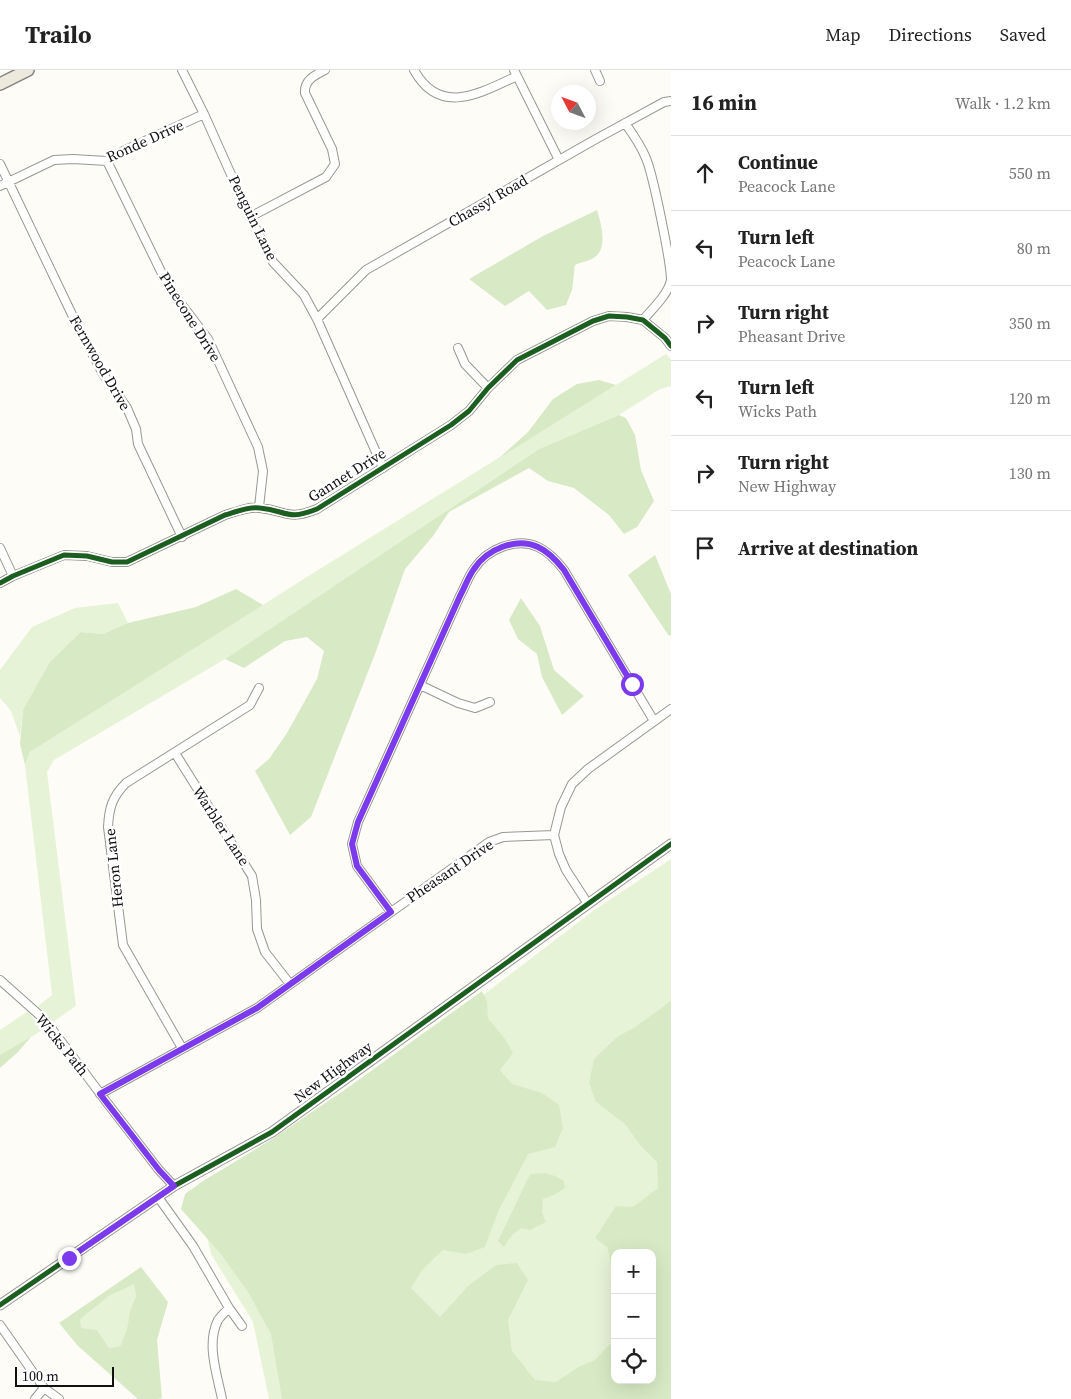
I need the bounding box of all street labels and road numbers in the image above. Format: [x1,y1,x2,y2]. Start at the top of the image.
street label: Ronde Drive [103,114,187,167]
street label: Chassyl Road [444,169,532,232]
street label: Penguin Lane [224,172,283,264]
street label: Pinecone Drive [154,268,227,366]
street label: Fernwood Drive [65,311,136,414]
street label: Gannet Drive [304,442,390,507]
street label: Warbler Lane [188,782,255,870]
street label: Heron Lane [99,827,128,909]
street label: Pheasant Drive [402,834,498,907]
street label: Wicks Path [31,1009,94,1080]
street label: New Highway [289,1036,376,1107]

